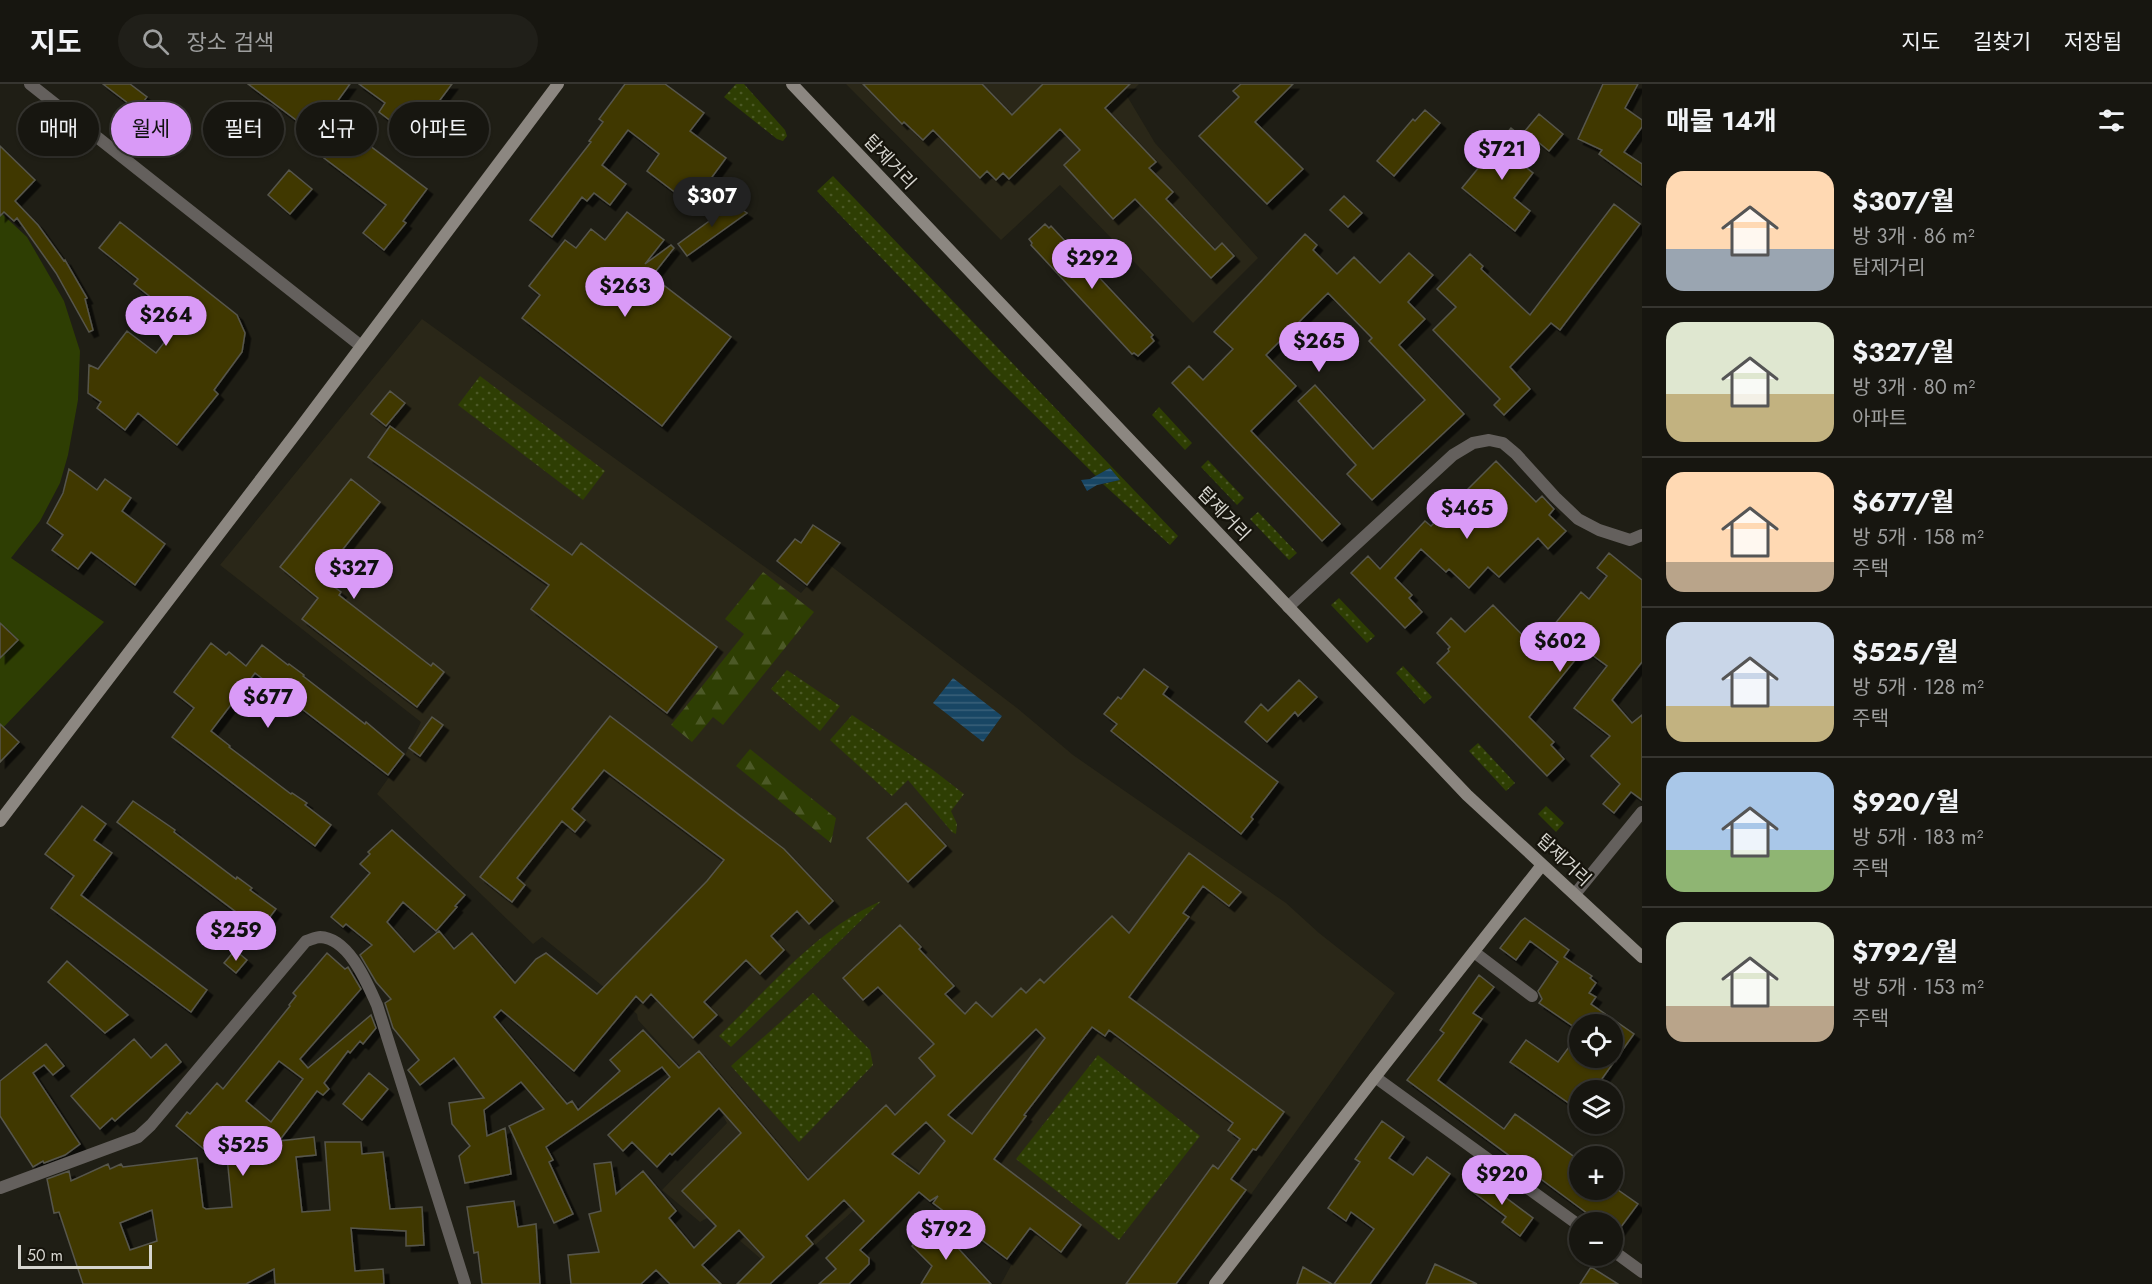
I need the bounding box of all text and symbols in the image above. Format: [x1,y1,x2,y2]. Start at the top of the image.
search box [118,14,538,68]
text: 지도 [30,22,82,63]
icon: search [139,25,172,58]
text: 장소 검색 [187,26,274,58]
text: 지도 [1901,27,1940,57]
text: 길찾기 [1973,27,2031,57]
text: 저장됨 [2064,27,2122,57]
chip: 매매 [18,102,99,156]
chip: 월세 [111,102,191,156]
chip: 필터 [203,102,284,156]
chip: 신규 [296,102,377,156]
chip: 아파트 [389,102,489,156]
text: 매물 14개 [1666,102,1777,140]
icon: filters [2095,104,2128,137]
street label: 탑제거리 [858,129,922,195]
pin: $721 [1466,130,1538,181]
text: $721 [1478,135,1526,164]
pin: $307 [676,177,748,228]
text: $307 [687,182,737,211]
text: $307/월 [1852,182,1954,220]
icon: home [1714,195,1786,267]
text: 방 3개 · 86 m² [1852,222,1975,251]
pin: $292 [1056,239,1128,290]
text: $292 [1066,244,1118,273]
text: 탑제거리 [1852,253,1926,282]
pin: $263 [589,267,661,318]
text: $263 [599,272,651,301]
pin: $264 [130,296,202,347]
text: $264 [140,301,192,330]
pin: $265 [1283,322,1355,373]
text: $265 [1293,327,1345,356]
text: $327/월 [1852,333,1954,371]
icon: home [1714,346,1786,418]
text: 방 3개 · 80 m² [1852,373,1975,402]
text: 아파트 [1852,404,1907,433]
street label: 탑제거리 [1192,481,1256,547]
text: $677/월 [1852,483,1954,521]
pin: $465 [1431,489,1503,540]
text: $465 [1441,494,1493,523]
icon: home [1714,496,1786,568]
text: 방 5개 · 158 m² [1852,523,1984,552]
pin: $327 [318,549,390,600]
text: $327 [329,554,379,583]
text: 주택 [1852,554,1889,583]
pin: $602 [1524,622,1596,673]
text: $602 [1534,627,1586,656]
text: $525/월 [1852,633,1959,671]
icon: home [1714,646,1786,718]
text: 방 5개 · 128 m² [1852,673,1984,702]
pin: $677 [232,678,304,729]
text: $677 [243,683,293,712]
text: 주택 [1852,704,1889,733]
text: $920/월 [1852,783,1960,821]
icon: home [1714,796,1786,868]
text: 방 5개 · 183 m² [1852,823,1983,852]
street label: 탑제거리 [1531,828,1597,892]
text: 주택 [1852,854,1889,883]
pin: $259 [200,911,272,962]
text: $259 [210,916,262,945]
text: $792/월 [1852,933,1958,971]
icon: home [1714,946,1786,1018]
text: 방 5개 · 153 m² [1852,973,1984,1002]
text: 주택 [1852,1004,1889,1033]
map controls [1569,1014,1623,1266]
button: locate [1569,1014,1623,1068]
button: layers [1569,1080,1623,1134]
pin: $525 [207,1126,279,1177]
text: $525 [217,1131,269,1160]
button: + [1569,1146,1623,1200]
pin: $920 [1466,1155,1538,1206]
text: $920 [1476,1160,1528,1189]
pin: $792 [910,1210,982,1261]
button: − [1569,1212,1623,1266]
text: $792 [921,1215,972,1244]
scale bar [18,1242,152,1270]
text: 50 m [27,1244,63,1267]

